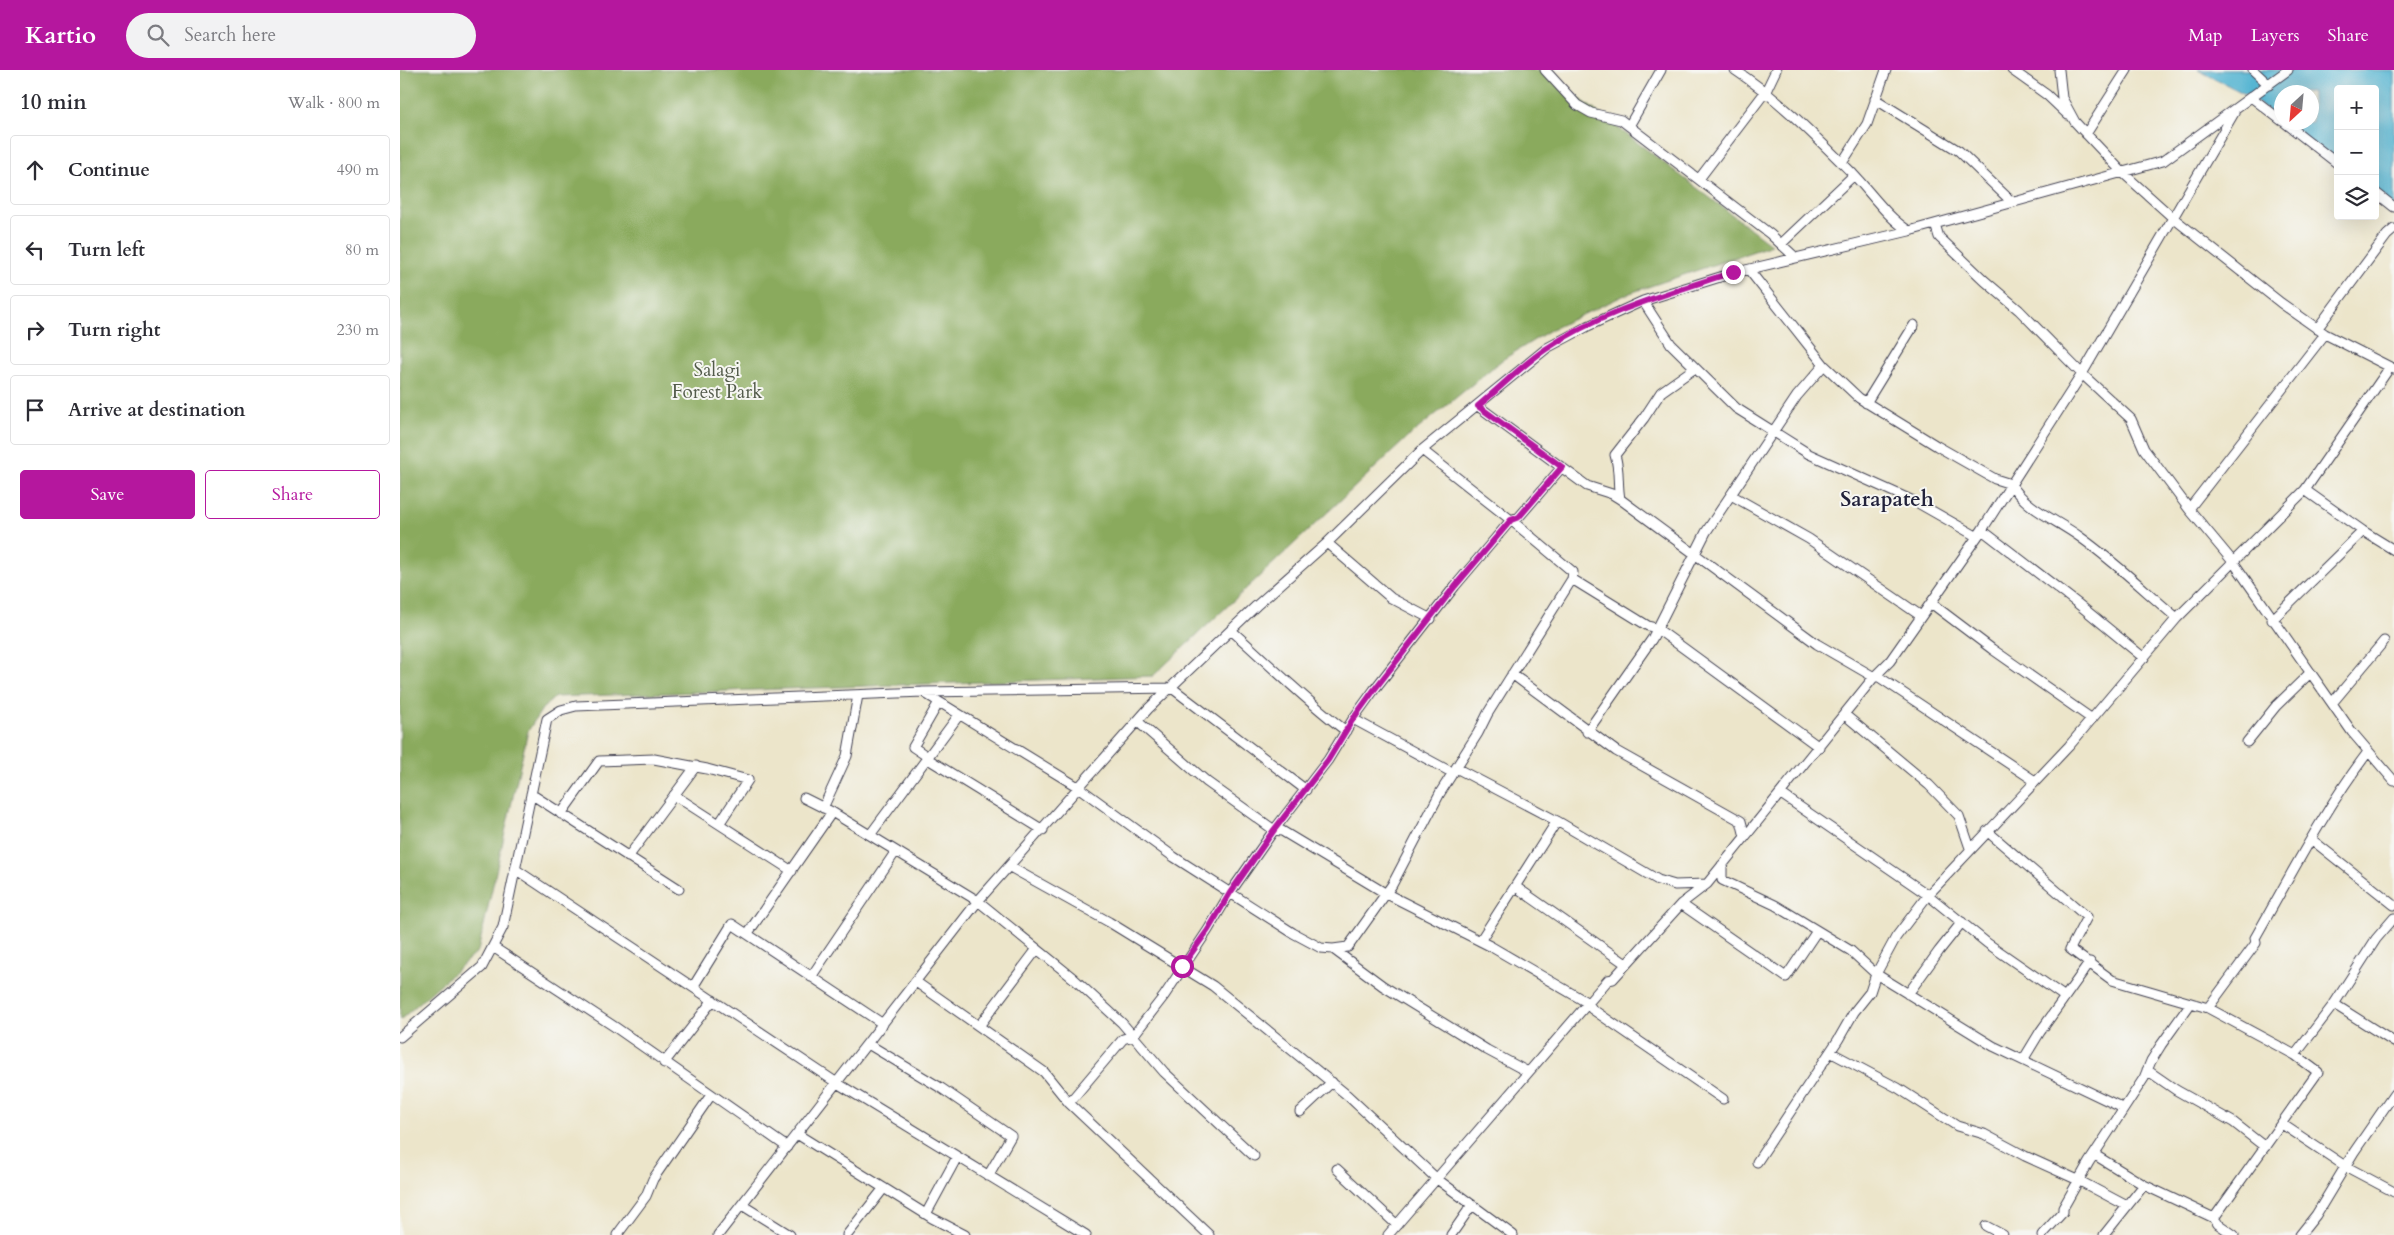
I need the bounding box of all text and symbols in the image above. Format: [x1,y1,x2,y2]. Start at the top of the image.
search box [126,13,476,58]
text: Kartio [25,19,96,52]
icon: search [144,21,172,49]
text: Search here [184,22,276,48]
text: Map [2188,23,2223,48]
text: Layers [2251,23,2300,48]
text: Share [2328,23,2369,48]
north arrow [2274,85,2319,130]
map controls [2334,85,2379,220]
button: + [2334,85,2379,130]
text: 10 min [20,88,87,117]
text: Walk · 800 m [288,92,380,114]
button: − [2334,130,2379,175]
icon: ahead [21,156,49,184]
text: Continue [68,157,150,183]
text: 490 m [337,159,379,181]
button: layers [2334,175,2379,220]
icon: left [21,236,49,264]
text: Turn left [68,237,145,263]
text: 80 m [345,239,379,261]
route end [1722,261,1745,284]
icon: right [21,316,49,344]
text: Turn right [68,317,160,343]
text: 230 m [337,319,379,341]
park label: Salagi Forest Park [672,357,763,405]
icon: arrive [21,396,49,424]
text: Arrive at destination [68,397,245,423]
button: Save [20,470,195,519]
button: Share [205,470,380,519]
district label: Sarapateh [1840,485,1934,514]
route start [1171,955,1194,978]

